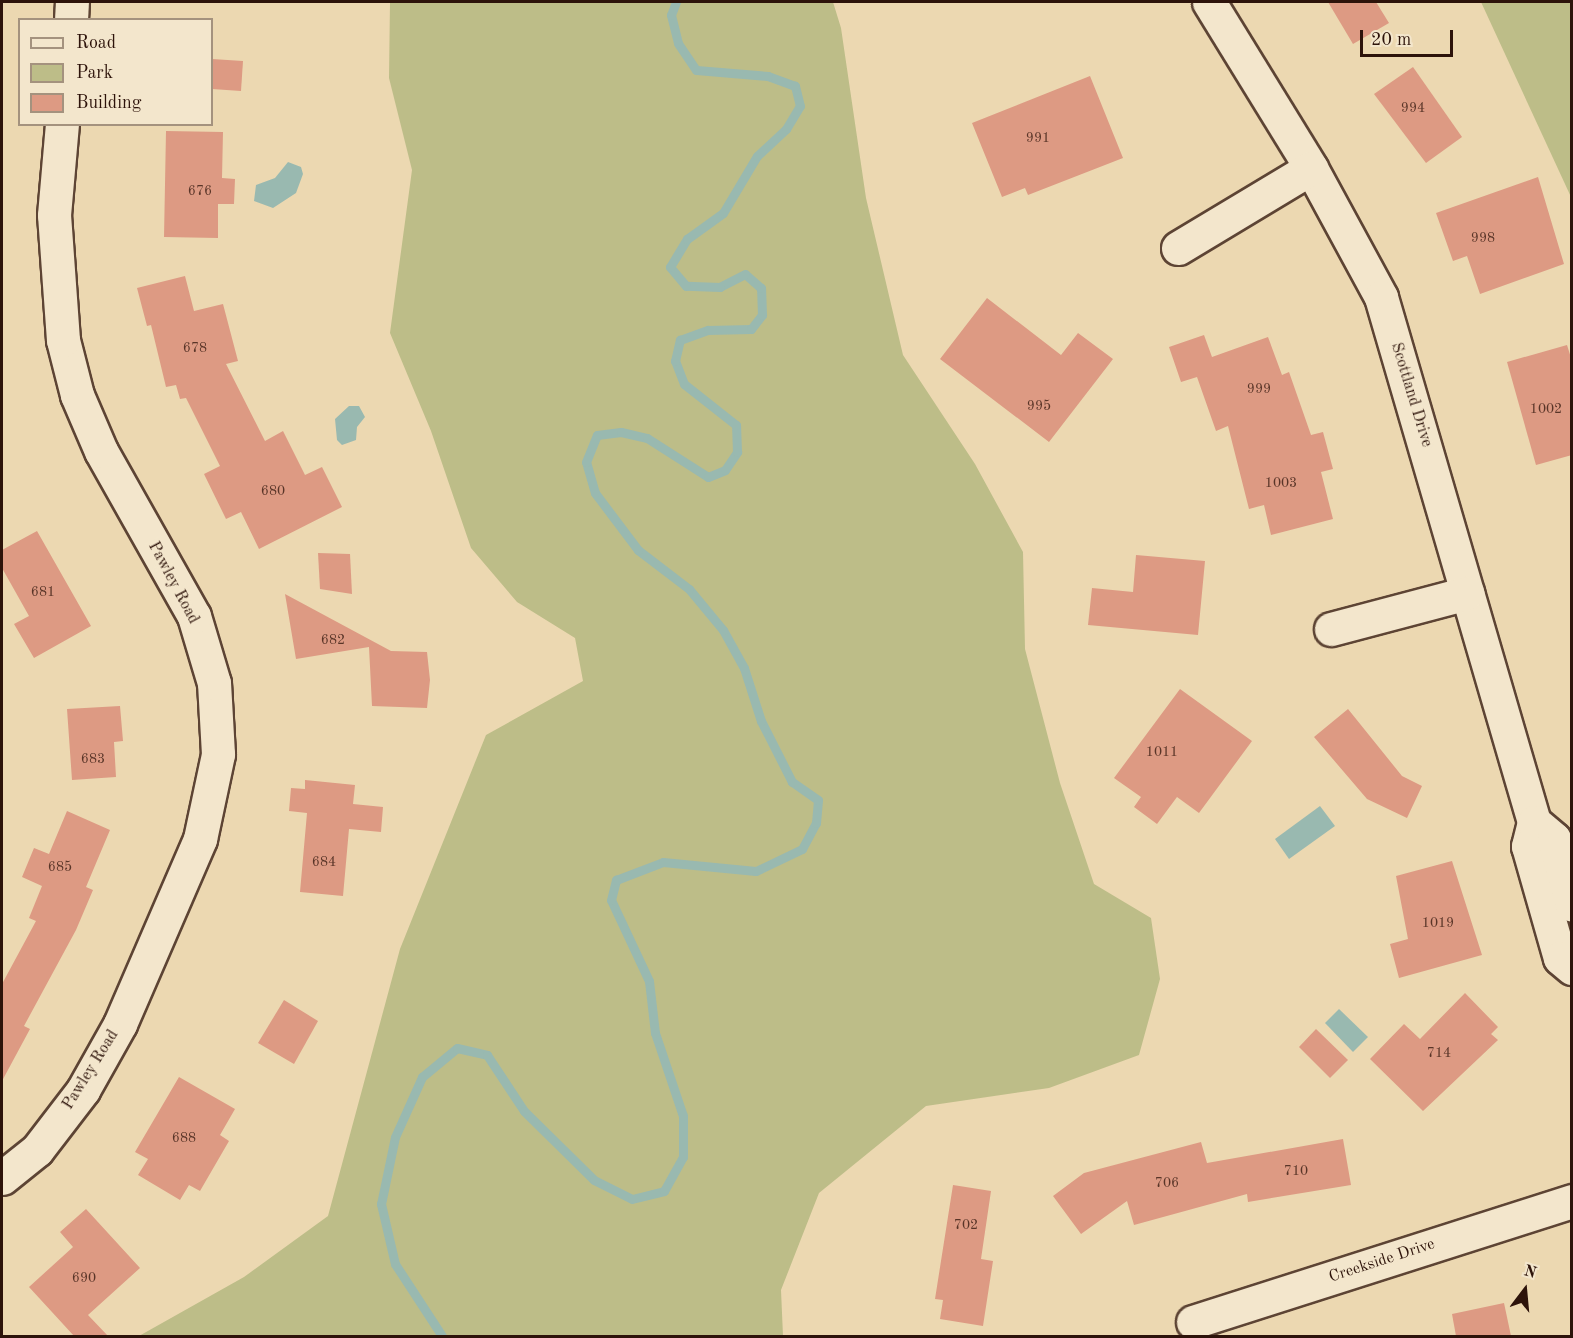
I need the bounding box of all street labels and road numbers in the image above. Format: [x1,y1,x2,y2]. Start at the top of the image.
street label: Scottland Drive [1386,340,1436,450]
street label: Pawley Road [143,539,203,627]
street label: Pawley Road [59,1027,123,1113]
street label: Creekside Drive [1327,1235,1437,1287]

